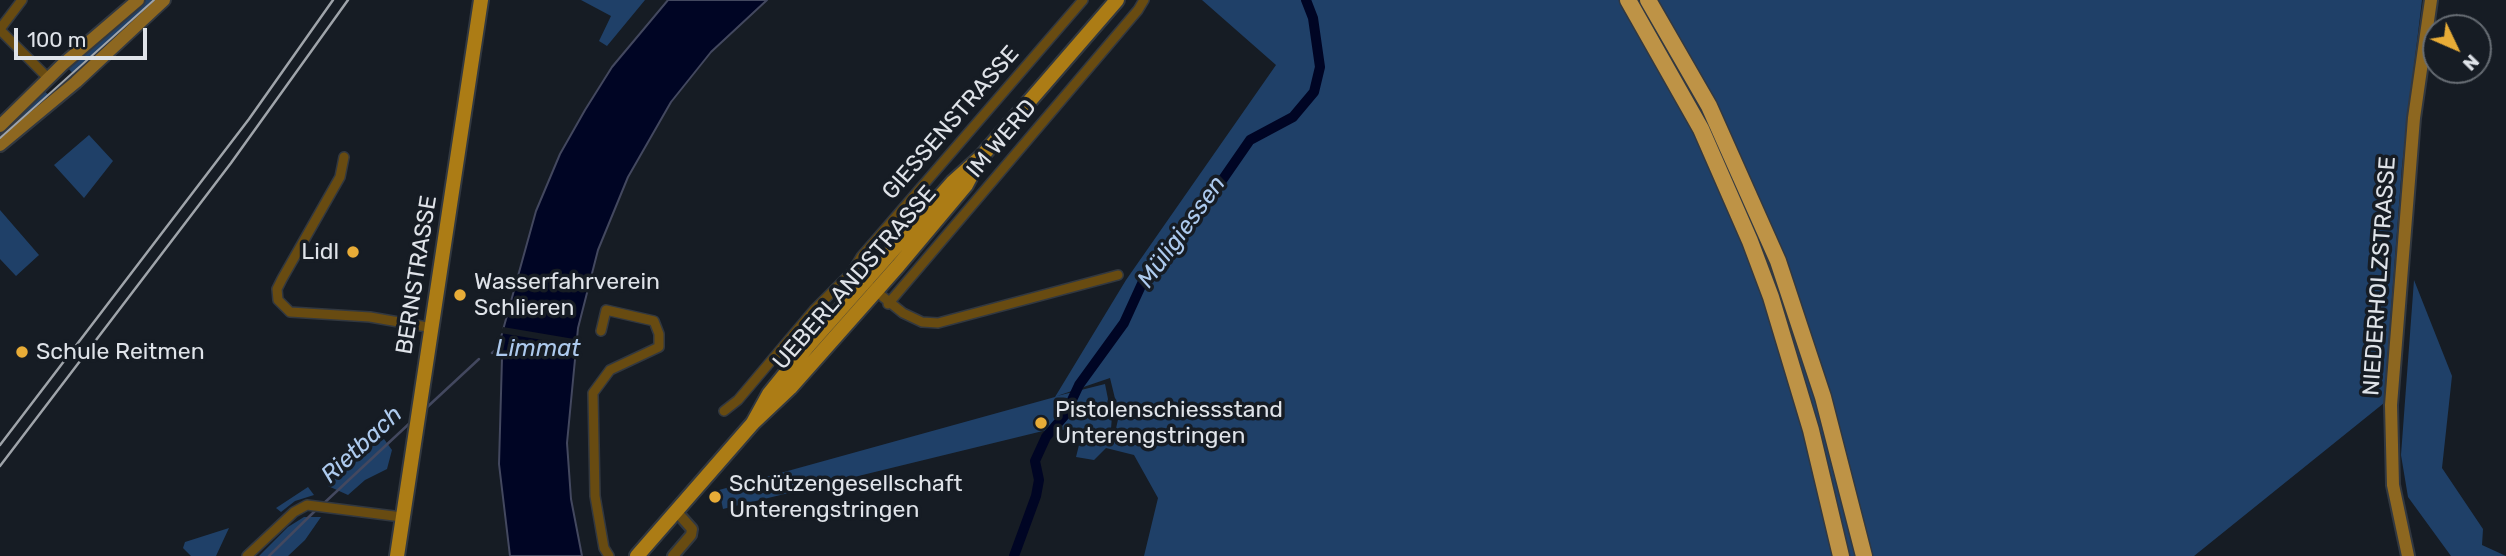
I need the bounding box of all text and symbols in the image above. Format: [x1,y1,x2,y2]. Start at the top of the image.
scale bar [18,14,150,58]
north arrow [2422,14,2492,84]
text: 100 m [27,27,86,52]
street label: GIESSENSTRASSE [877,40,1025,206]
text: N [2458,50,2484,75]
street label: IM WERD [961,94,1043,184]
street label: NIEDERHOLZSTRASSE [2358,155,2402,397]
water label: Müligiessen [1132,170,1232,294]
street label: UEBERLANDSTRASSE [768,180,942,376]
street label: BERNSTRASSE [391,194,443,356]
place label: Lidl [301,238,339,266]
marker: Lidl [345,244,361,260]
place label: Wasserfahrverein Schlieren [474,268,660,322]
marker: Wasserfahrverein Schlieren [452,287,468,303]
water label: Limmat [495,335,581,363]
place label: Schule Reitmen [36,338,205,366]
marker: Schule Reitmen [14,344,30,360]
place label: Pistolenschiessstand Unterengstringen [1055,396,1283,450]
water label: Rietbach [316,400,408,490]
marker: Pistolenschiessstand Unterengstringen [1033,415,1049,431]
place label: Schützengesellschaft Unterengstringen [729,470,962,524]
marker: Schützengesellschaft Unterengstringen [707,489,723,505]

